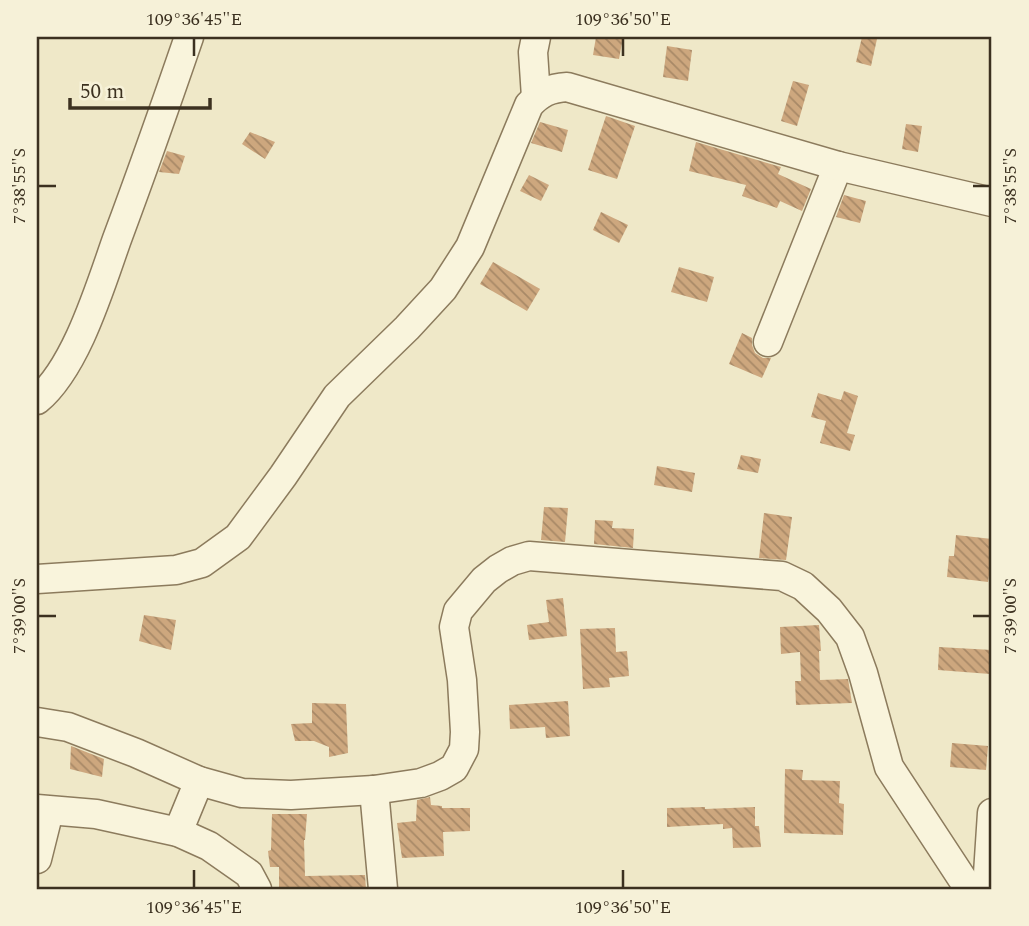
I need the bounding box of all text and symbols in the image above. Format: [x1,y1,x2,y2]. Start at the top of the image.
text: 109°36'45"E [146,6,242,33]
text: 109°36'50"E [575,6,671,33]
scale bar [70,66,210,110]
text: 50 m [80,76,124,108]
text: 7°38'55"S [6,148,33,224]
text: 7°38'55"S [997,148,1024,224]
text: 7°39'00"S [6,578,33,654]
text: 7°39'00"S [997,578,1024,654]
text: 109°36'45"E [146,894,242,921]
text: 109°36'50"E [575,894,671,921]

